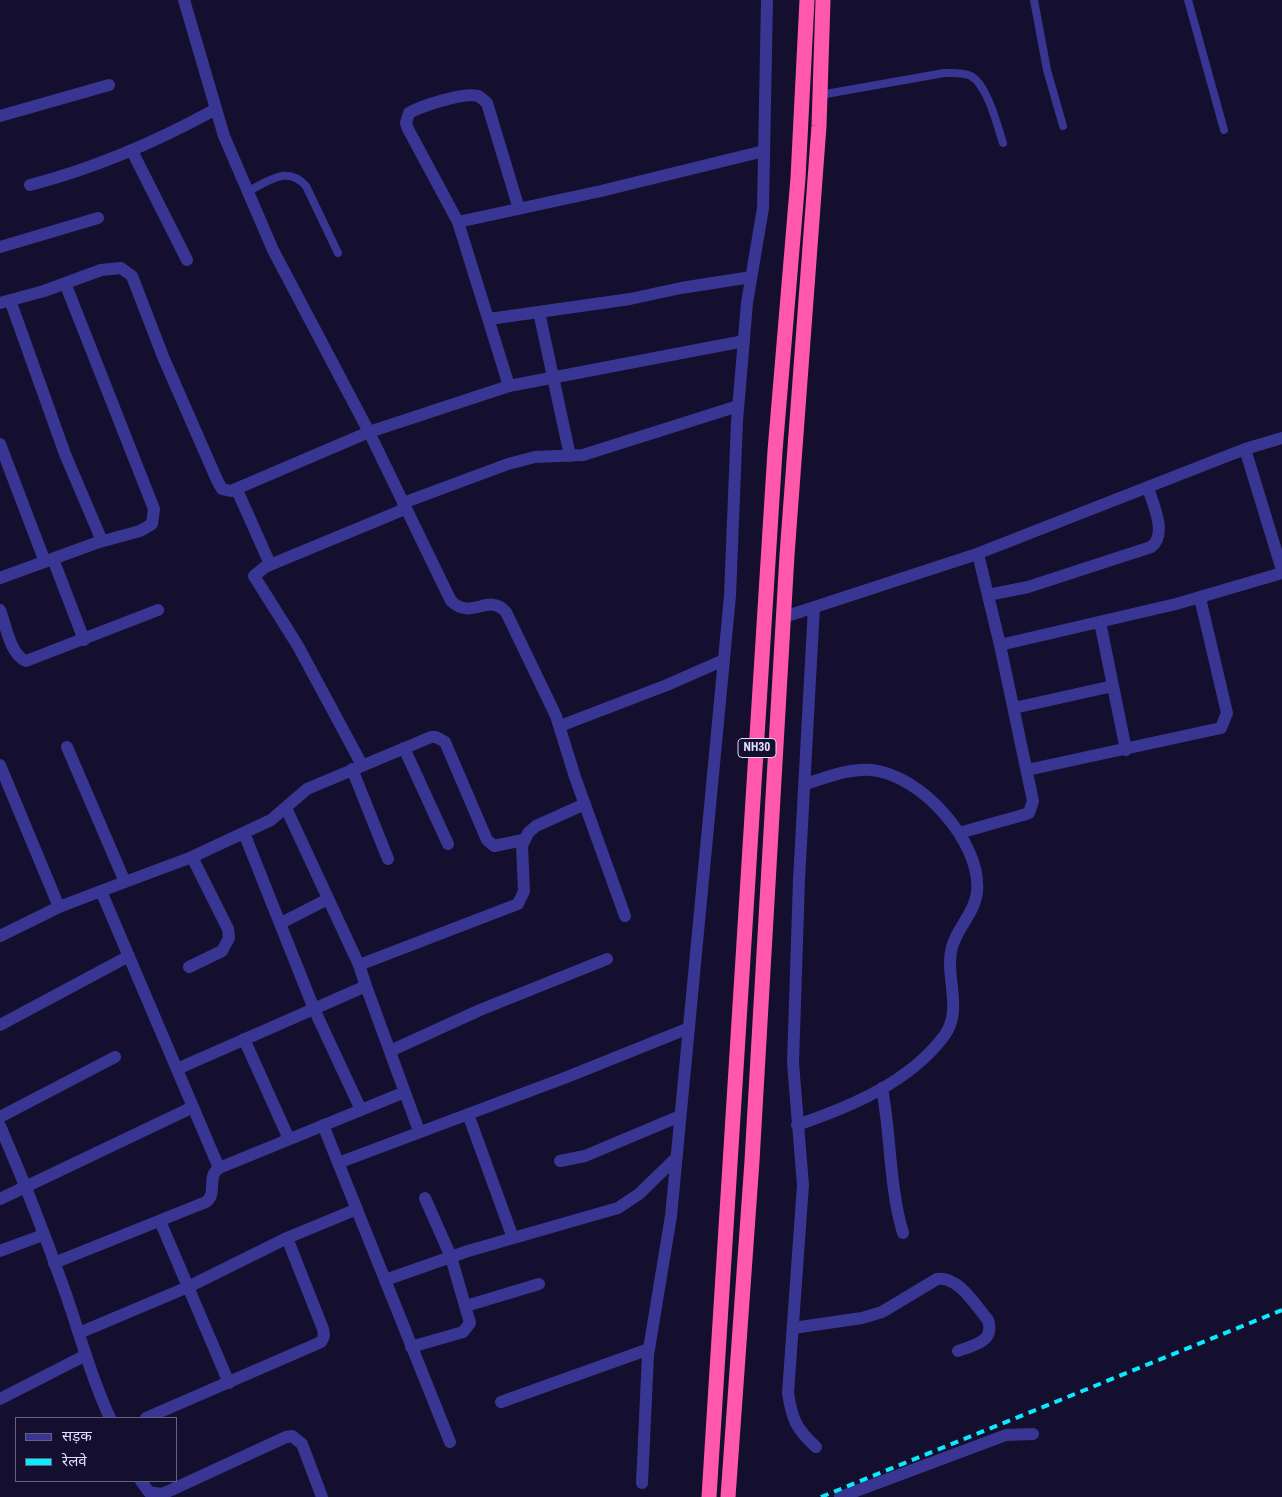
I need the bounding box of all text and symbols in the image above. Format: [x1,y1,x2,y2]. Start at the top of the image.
road number: NH30 [738,738,776,758]
legend [15,1417,178,1482]
text: सड़क [62,1427,92,1445]
text: रेलवे [62,1452,87,1470]

